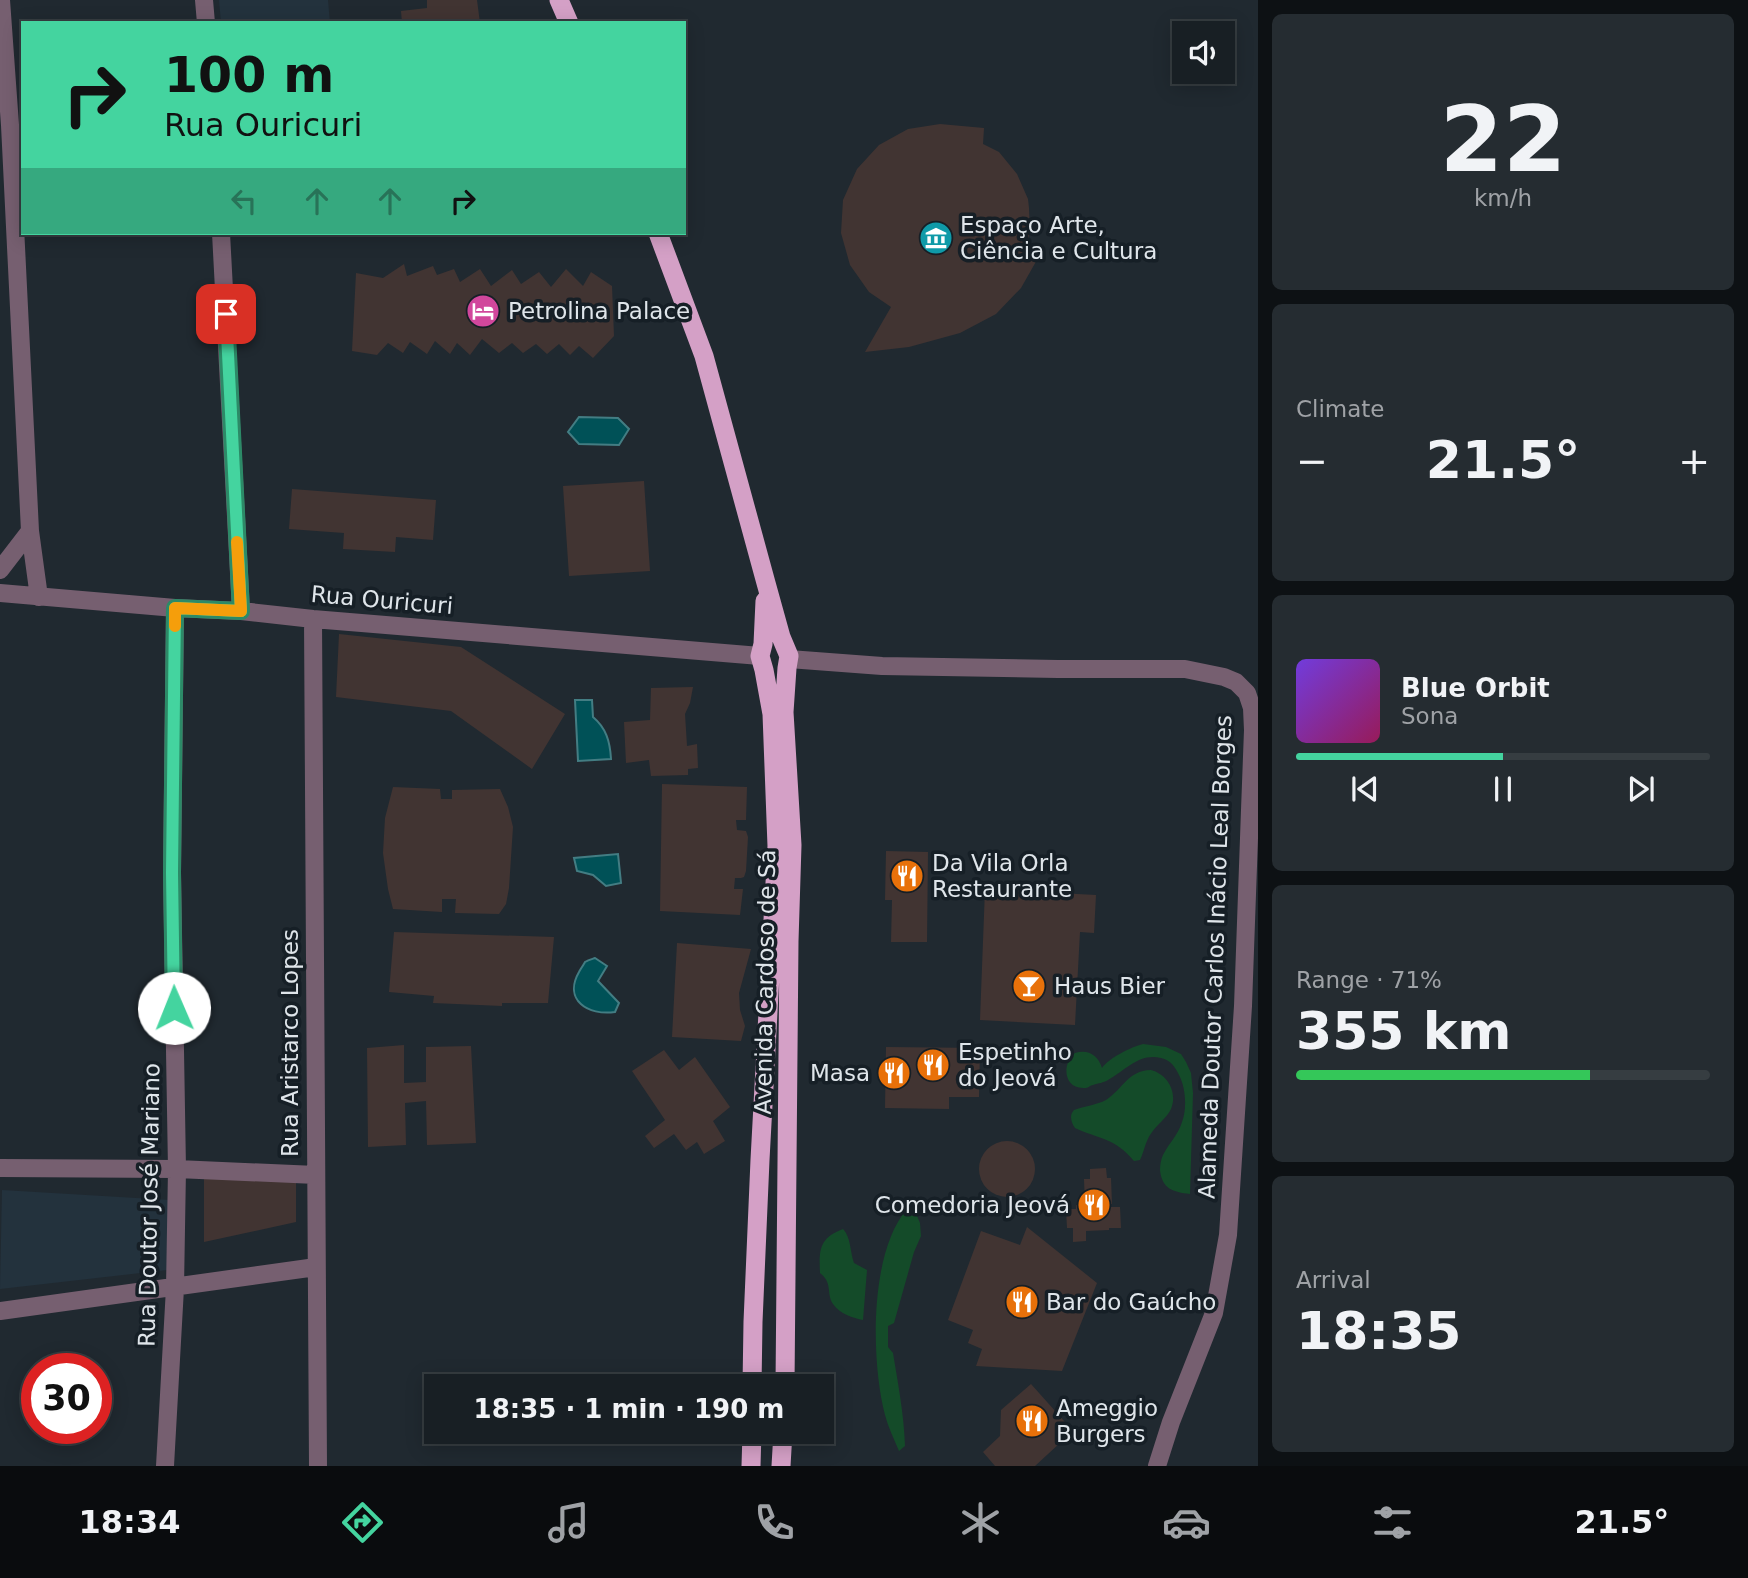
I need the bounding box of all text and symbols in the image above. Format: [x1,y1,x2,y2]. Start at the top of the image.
map controls [1172,21,1235,84]
button: sound [1172,21,1235,84]
text: 100 m [164,47,334,104]
icon: right [49,49,140,140]
text: 22 [1440,87,1566,192]
text: Rua Ouricuri [164,106,362,144]
icon: left [225,182,263,220]
icon: ahead [298,182,336,220]
icon: ahead [371,182,409,220]
icon: right [444,182,482,220]
text: km/h [1474,185,1532,211]
place label: Espaço Arte, Ciência e Cultura [960,212,1157,264]
museum icon: Espaço Arte, Ciência e Cultura [917,219,955,257]
pin [196,284,256,344]
hotel icon: Petrolina Palace [464,292,502,330]
icon: arrive [207,295,245,333]
place label: Petrolina Palace [508,298,690,324]
text: Climate [1296,396,1385,422]
text: 21.5° [1426,430,1580,490]
text: − [1296,439,1328,483]
text: + [1678,439,1710,483]
street label: Rua Ouricuri [310,581,454,619]
text: Blue Orbit [1401,673,1550,703]
text: Sona [1401,703,1458,729]
street label: Alameda Doutor Carlos Inácio Leal Borges [1194,715,1236,1199]
icon: previous [1346,770,1384,808]
icon: pause [1484,770,1522,808]
icon: next [1622,770,1660,808]
street label: Avenida Cardoso de Sá [750,849,780,1115]
place label: Da Vila Orla Restaurante [932,850,1072,902]
restaurant icon: Da Vila Orla Restaurante [888,857,926,895]
street label: Rua Aristarco Lopes [277,929,303,1157]
bar icon: Haus Bier [1010,967,1048,1005]
text: Range · 71% [1296,967,1442,993]
position arrow [137,971,211,1045]
place label: Haus Bier [1054,973,1166,999]
text: 355 km [1296,1001,1511,1061]
place label: Espetinho do Jeová [958,1039,1072,1091]
restaurant icon: Espetinho do Jeová [914,1046,952,1084]
restaurant icon: Masa [875,1054,913,1092]
place label: Masa [810,1060,870,1086]
street label: Rua Doutor José Mariano [134,1063,164,1347]
restaurant icon: Comedoria Jeová [1075,1186,1113,1224]
place label: Comedoria Jeová [875,1192,1070,1218]
text: Arrival [1296,1267,1371,1293]
restaurant icon: Bar do Gaúcho [1003,1283,1041,1321]
place label: Bar do Gaúcho [1046,1289,1216,1315]
text: 18:35 [1296,1301,1462,1361]
speed limit sign: 30 [21,1353,112,1444]
text: 18:35 · 1 min · 190 m [474,1394,784,1424]
place label: Ameggio Burgers [1056,1395,1158,1447]
restaurant icon: Ameggio Burgers [1013,1402,1051,1440]
icon: directions [338,1498,387,1547]
icon: music [544,1498,593,1547]
icon: phone [750,1498,799,1547]
icon: climate [956,1498,1005,1547]
icon: car [1162,1498,1211,1547]
icon: filters [1368,1498,1417,1547]
text: 18:34 [79,1503,180,1541]
text: 21.5° [1574,1503,1669,1541]

